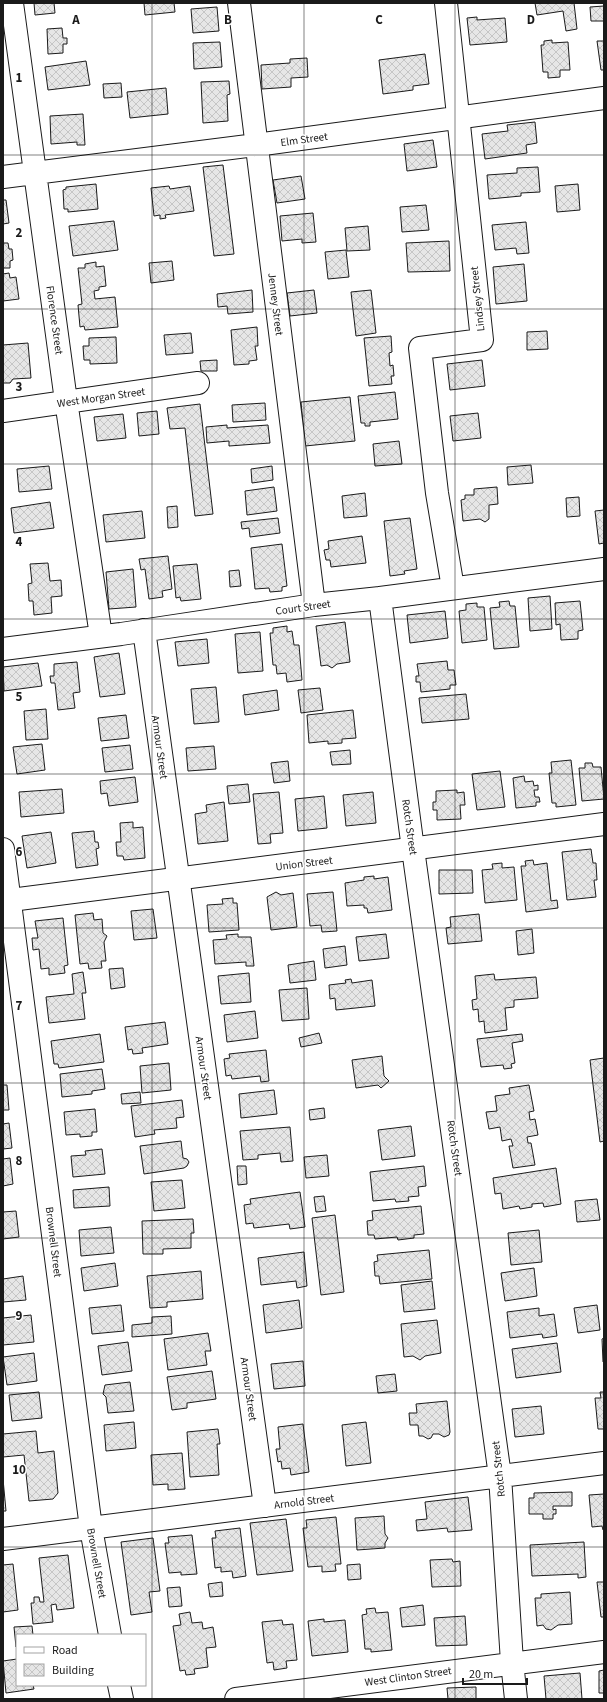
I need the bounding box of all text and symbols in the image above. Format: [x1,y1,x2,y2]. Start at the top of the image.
text: A [71,11,80,29]
text: B [224,11,232,29]
text: C [375,11,383,29]
text: D [527,11,535,29]
text: 1 [16,69,23,87]
street label: Elm Street [280,129,329,150]
text: 2 [16,224,23,242]
street label: Lindsey Street [467,265,488,332]
street label: Jenney Street [264,272,287,337]
street label: Florence Street [42,285,67,356]
text: 3 [16,378,23,396]
street label: West Morgan Street [56,384,146,411]
text: 4 [16,533,23,551]
street label: Court Street [275,596,332,619]
text: 5 [16,688,23,706]
street label: Armour Street [148,714,171,780]
street label: Rotch Street [398,798,421,856]
text: 6 [16,843,23,861]
street label: Union Street [275,853,334,874]
text: 7 [16,997,23,1015]
street label: Armour Street [192,1035,215,1101]
street label: Rotch Street [443,1119,466,1177]
text: 8 [16,1152,23,1170]
street label: Brownell Street [42,1206,65,1278]
text: 9 [16,1307,23,1325]
street label: Armour Street [237,1356,260,1422]
street label: Rotch Street [488,1440,509,1498]
text: 10 [12,1461,26,1479]
street label: Arnold Street [273,1490,335,1513]
street label: Brownell Street [83,1527,110,1600]
legend [16,1634,146,1686]
text: Road [52,1642,78,1659]
scale bar [463,1660,527,1686]
text: Building [52,1662,94,1679]
street label: West Clinton Street [364,1663,453,1690]
text: 20 m [469,1666,493,1683]

